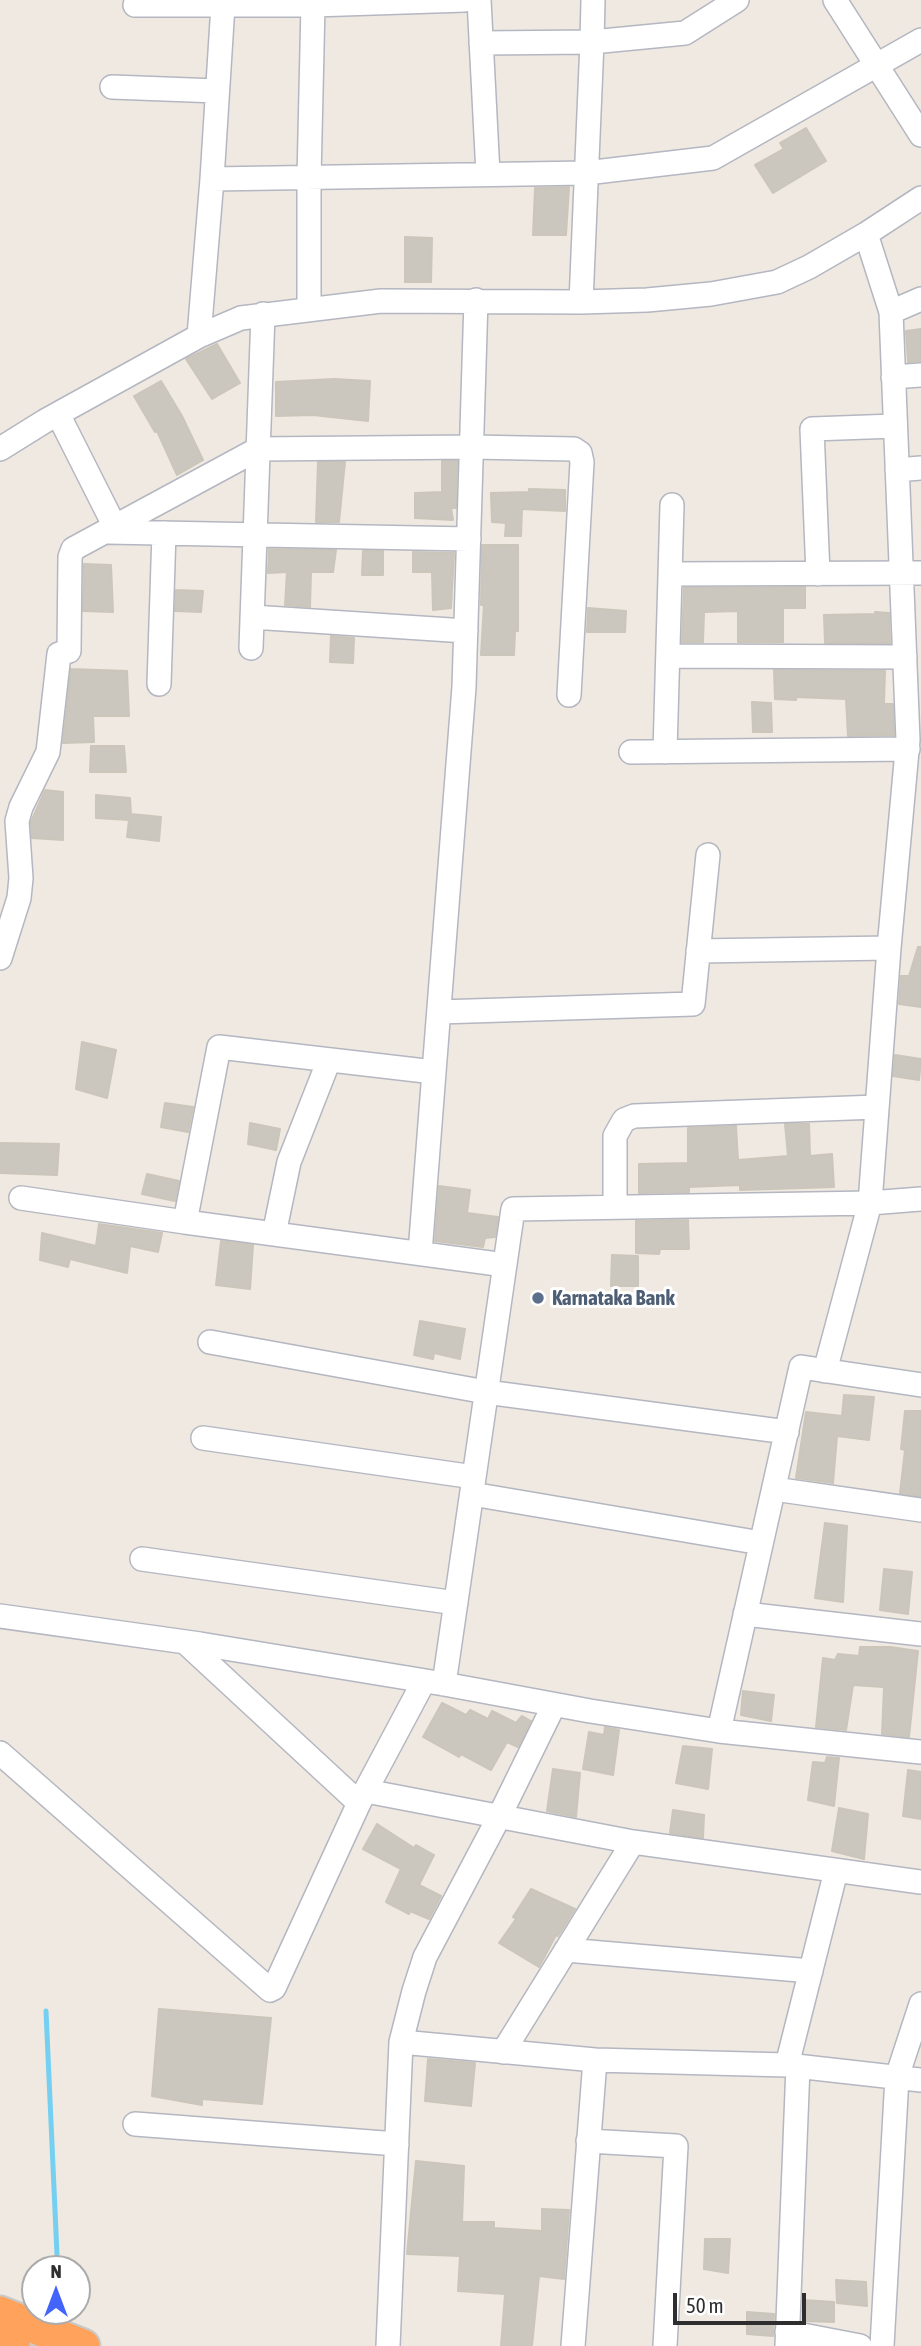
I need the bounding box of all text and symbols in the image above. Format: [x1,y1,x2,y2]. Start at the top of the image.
place label: Karnataka Bank [552,1285,675,1311]
marker: Karnataka Bank [530,1290,546,1306]
north arrow [21,2255,91,2325]
text: N [50,2260,62,2282]
scale bar [676,2280,809,2324]
text: 50 m [686,2293,724,2317]

